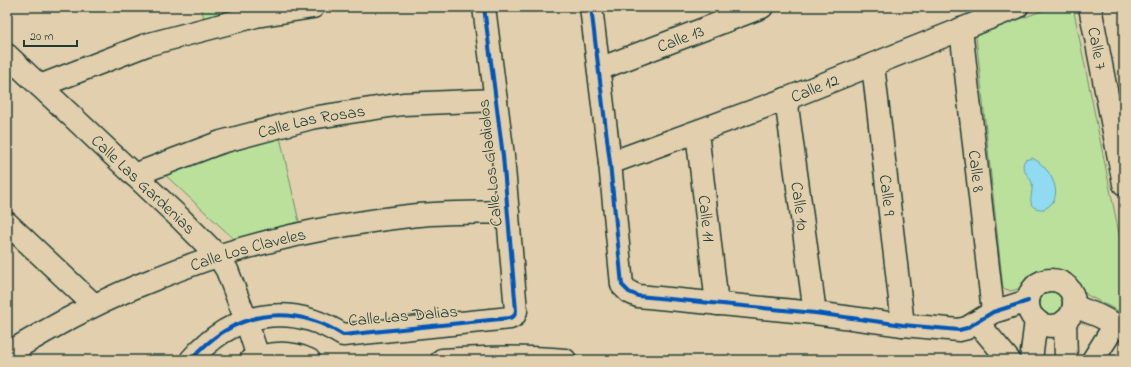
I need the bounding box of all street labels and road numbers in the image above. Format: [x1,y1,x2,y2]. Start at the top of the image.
street label: Calle 13 [654,19,708,60]
street label: Calle 7 [1080,25,1113,72]
street label: Calle 12 [787,68,843,110]
street label: Calle Los Gladiolos [471,98,510,228]
street label: Calle Las Rosas [255,99,367,146]
street label: Calle Las Gardenias [85,129,201,241]
street label: Calle 8 [961,149,990,194]
street label: Calle 9 [872,173,901,217]
street label: Calle 10 [783,180,815,232]
street label: Calle 11 [690,194,721,244]
street label: Calle Los Claveles [187,222,308,278]
street label: Calle Las Dalias [347,299,459,334]

